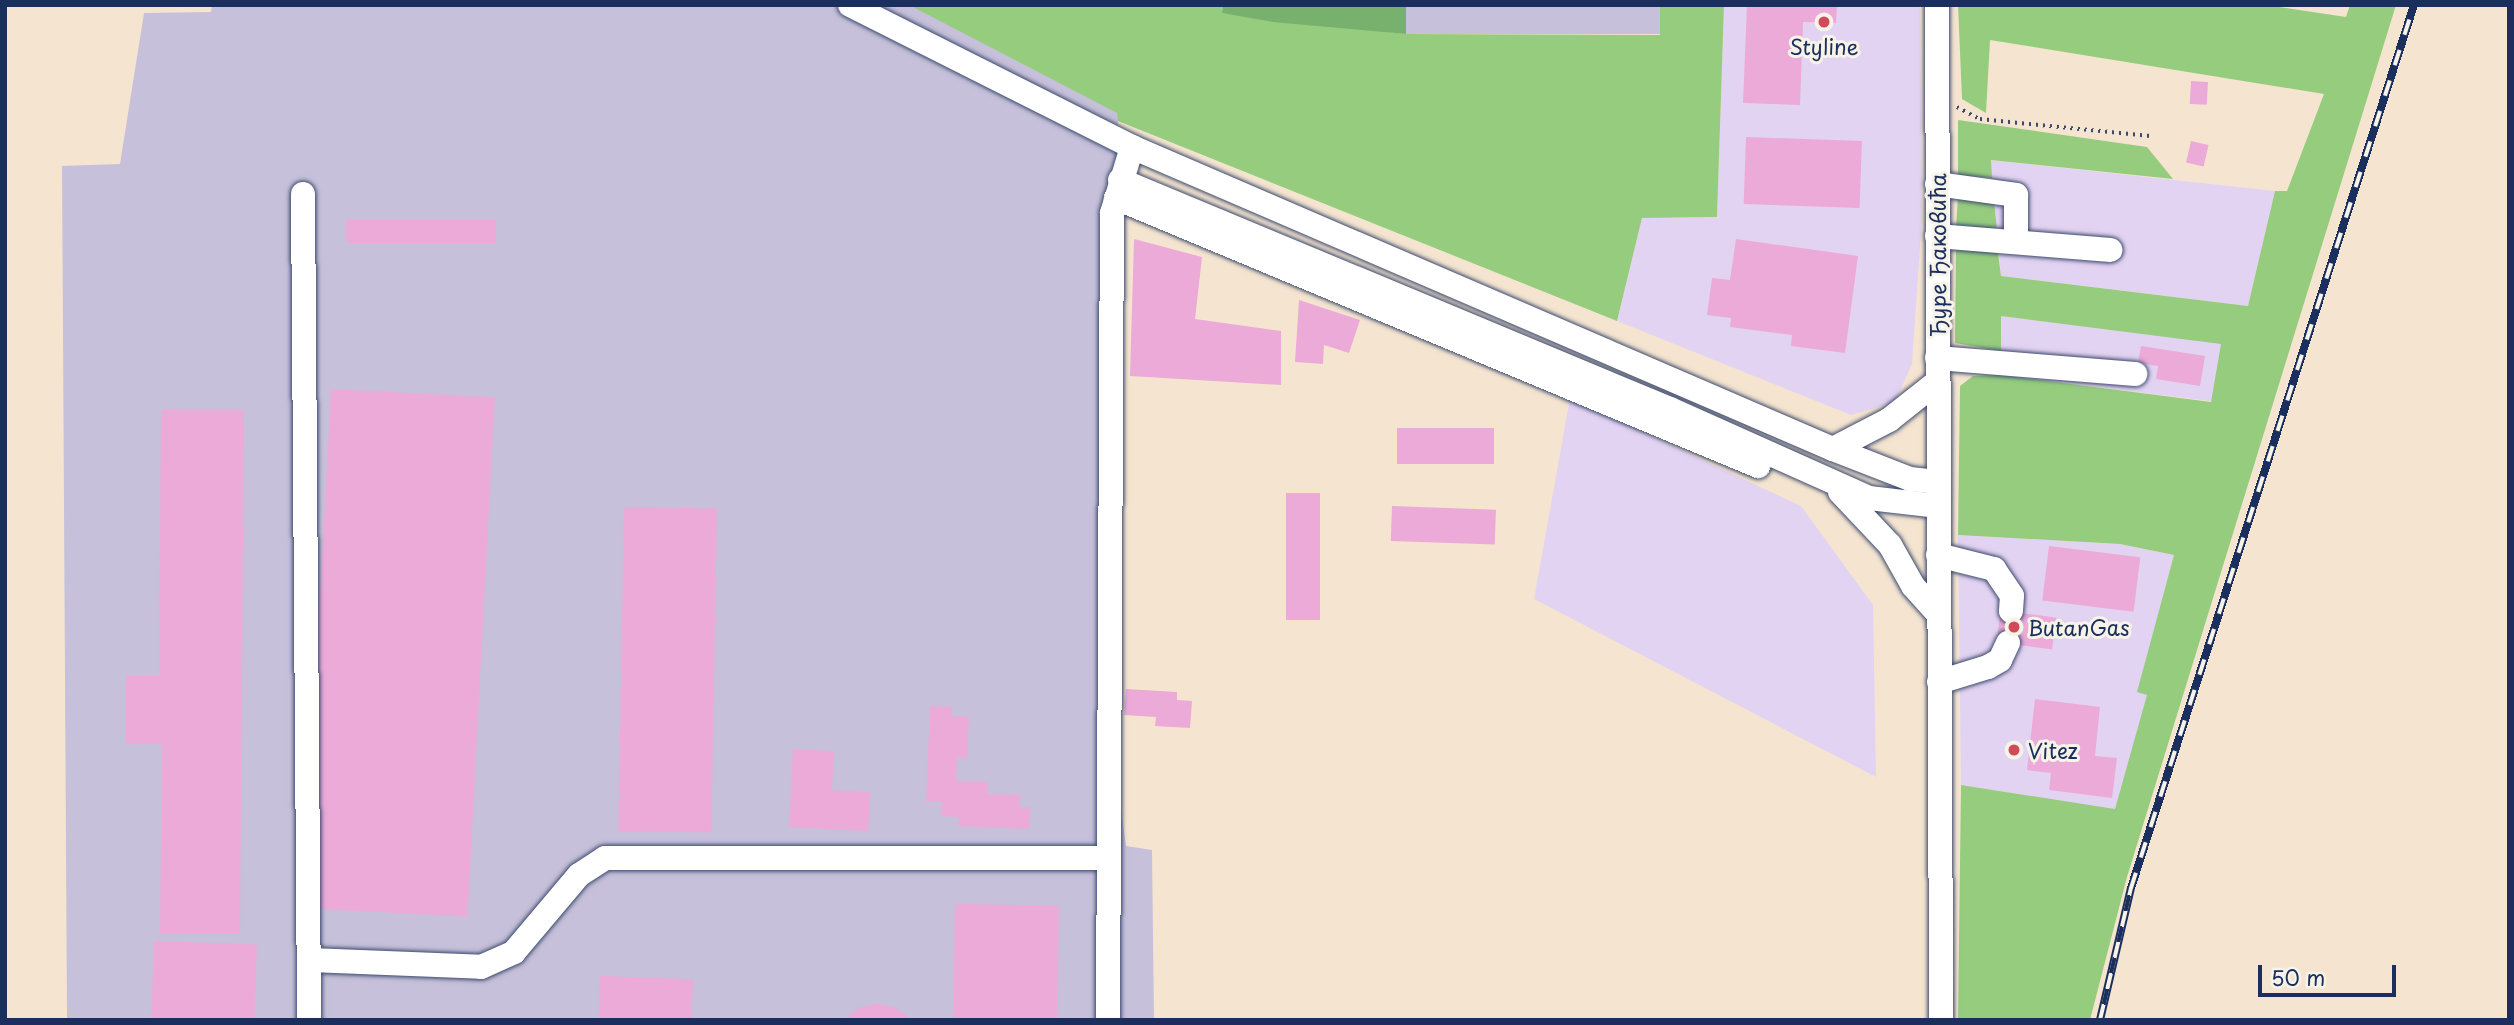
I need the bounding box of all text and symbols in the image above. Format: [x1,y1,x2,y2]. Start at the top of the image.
marker: Styline [1816,14,1832,30]
place label: Styline [1790,33,1858,59]
street label: Ђуре Ђаковића [1924,173,1950,337]
place label: ButanGas [2028,614,2129,640]
marker: ButanGas [2006,619,2022,635]
place label: Vitez [2028,737,2078,763]
marker: Vitez [2006,742,2022,758]
scale bar [2262,951,2400,995]
text: 50 m [2271,961,2325,993]

